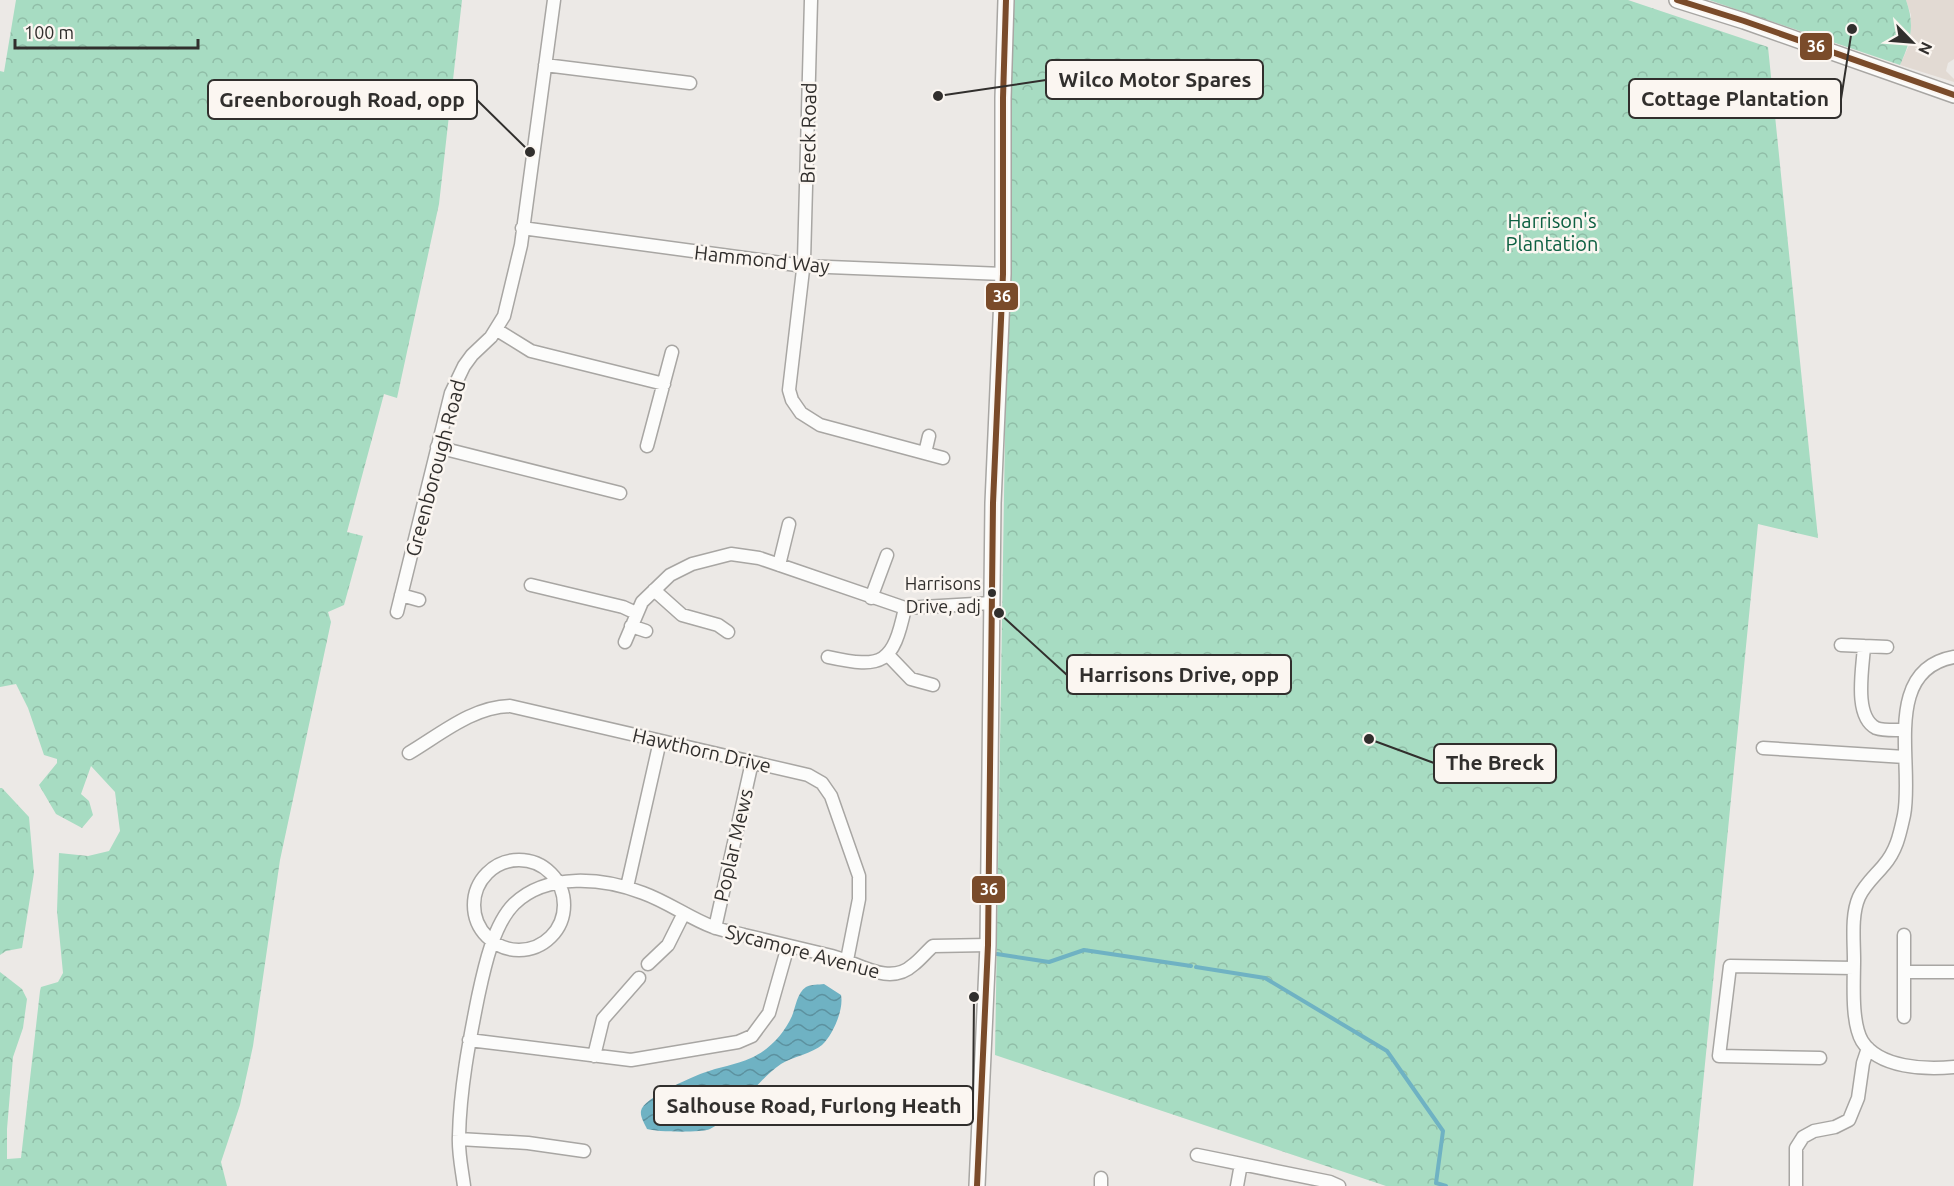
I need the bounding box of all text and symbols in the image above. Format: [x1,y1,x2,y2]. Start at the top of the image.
scale bar [15,12,198,50]
north arrow [1882,12,1942,72]
text: 100 m [24,22,74,42]
line badge: 36 [1799,32,1833,61]
text: 36 [1807,37,1825,55]
text: N [1915,39,1936,58]
callout: Wilco Motor Spares [1046,60,1263,99]
text: Wilco Motor Spares [1058,67,1252,91]
callout: Cottage Plantation [1629,79,1841,118]
callout: Greenborough Road, opp [208,80,477,119]
street label: Breck Road [796,82,820,184]
text: Cottage Plantation [1641,86,1829,110]
text: Greenborough Road, opp [219,87,465,111]
park label: Harrison's Plantation [1506,209,1598,255]
street label: Hammond Way [693,240,831,278]
line badge: 36 [985,282,1019,311]
text: 36 [993,287,1011,305]
street label: Greenborough Road [400,377,470,559]
place label: Harrisons Drive, adj [905,573,981,616]
marker: Harrisons Drive, adj [986,587,998,599]
callout: Harrisons Drive, opp [1067,655,1291,694]
text: Harrisons Drive, opp [1079,662,1279,686]
street label: Hawthorn Drive [630,723,774,777]
callout: The Breck [1434,744,1556,783]
text: The Breck [1446,750,1544,774]
street label: Poplar Mews [709,786,757,904]
line badge: 36 [971,875,1006,904]
text: 36 [980,880,998,898]
street label: Sycamore Avenue [723,919,883,983]
callout: Salhouse Road, Furlong Heath [654,1086,973,1125]
text: Salhouse Road, Furlong Heath [666,1093,962,1117]

